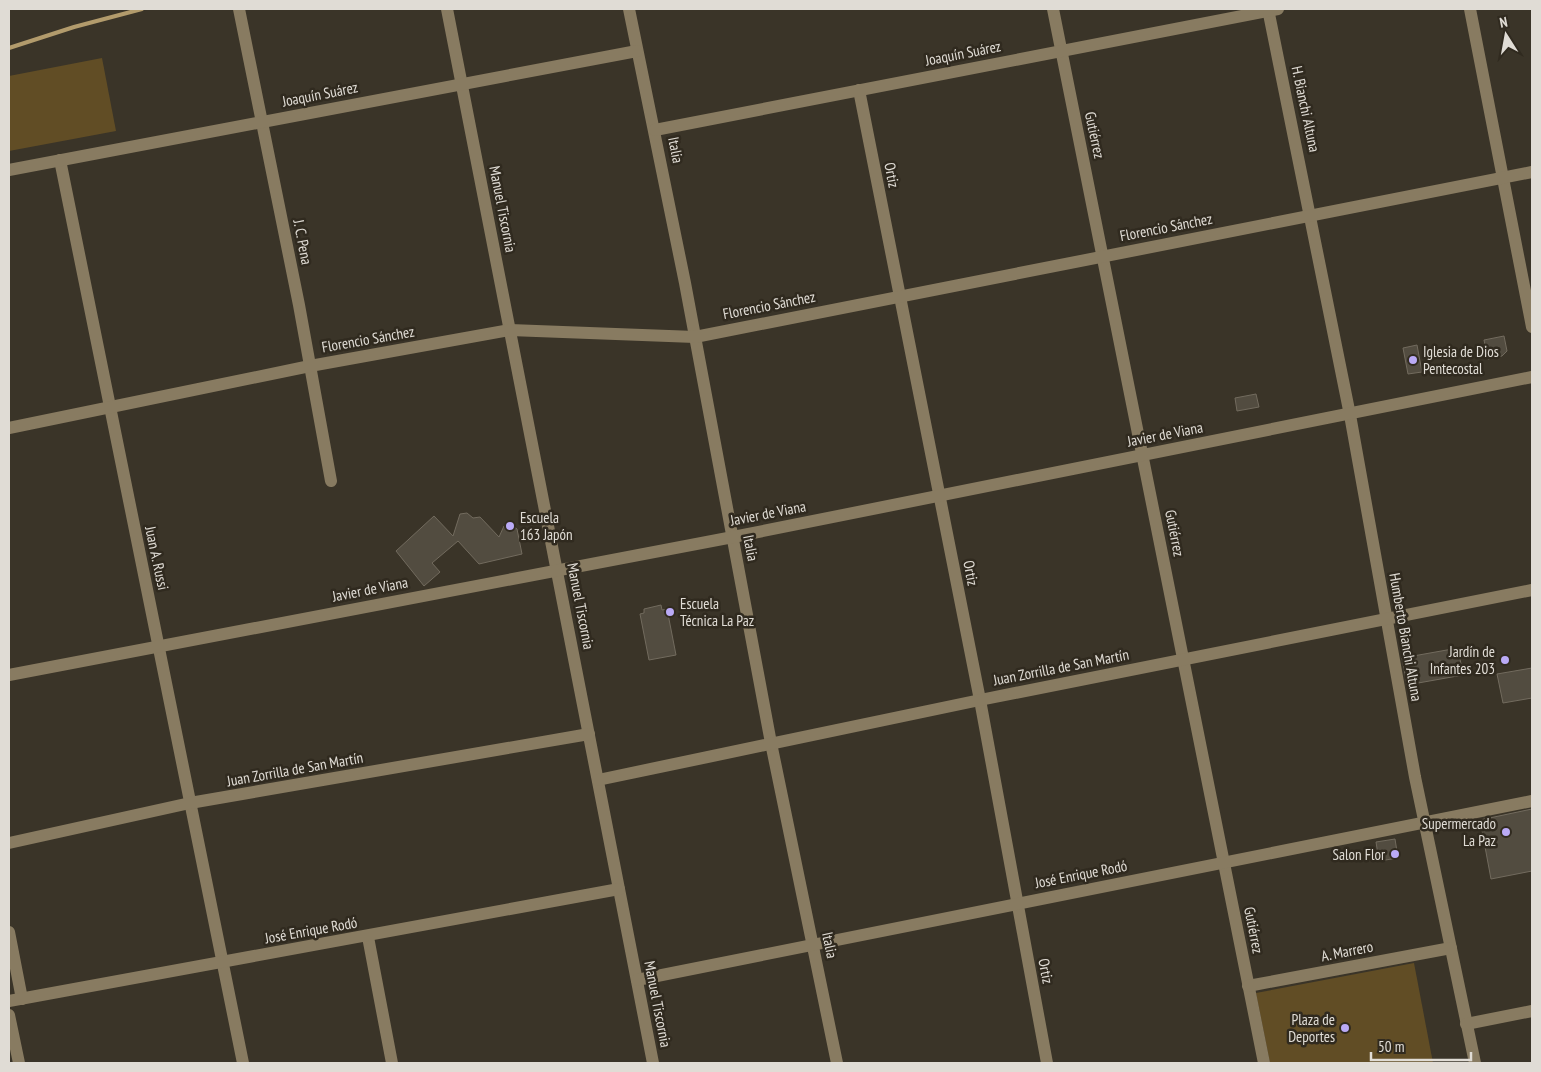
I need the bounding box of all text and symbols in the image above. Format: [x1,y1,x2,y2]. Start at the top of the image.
north arrow [1481,10,1531,60]
text: N [1498,13,1509,32]
street label: Joaquín Suárez [923,36,1002,70]
street label: H. Bianchi Altuna [1288,64,1324,154]
street label: Joaquín Suárez [280,77,359,111]
street label: Gutiérrez [1081,110,1109,160]
street label: Italia [664,135,688,165]
street label: Ortiz [880,161,904,189]
street label: Manuel Tiscornia [485,164,521,254]
street label: Florencio Sánchez [1118,209,1214,245]
street label: J. C. Pena [289,217,317,266]
street label: Florencio Sánchez [721,287,817,323]
street label: Florencio Sánchez [320,322,416,356]
place label: Iglesia de Dios Pentecostal [1423,342,1499,378]
marker: Iglesia de Dios Pentecostal [1407,354,1419,366]
street label: Javier de Viana [1125,417,1204,451]
street label: Javier de Viana [728,496,807,530]
place label: Escuela 163 Japón [520,508,573,544]
street label: Gutiérrez [1161,508,1189,558]
marker: Escuela 163 Japón [504,520,516,532]
street label: Juan A. Russi [141,523,173,592]
street label: Italia [739,533,763,563]
street label: Ortiz [959,559,983,587]
street label: Manuel Tiscornia [563,561,599,651]
street label: Humberto Bianchi Altuna [1385,571,1427,703]
street label: Javier de Viana [330,572,409,606]
place label: Escuela Técnica La Paz [680,594,754,630]
marker: Escuela Técnica La Paz [664,606,676,618]
place label: Jardín de Infantes 203 [1430,642,1495,678]
street label: Juan Zorrilla de San Martín [991,645,1130,690]
marker: Jardín de Infantes 203 [1499,654,1511,666]
street label: Juan Zorrilla de San Martín [224,748,365,790]
place label: Supermercado La Paz [1422,814,1496,850]
marker: Supermercado La Paz [1500,826,1512,838]
place label: Salon Flor [1333,845,1386,864]
marker: Salon Flor [1389,848,1401,860]
street label: José Enrique Rodó [1032,856,1129,892]
street label: Gutiérrez [1240,905,1268,955]
street label: José Enrique Rodó [262,913,359,948]
street label: Italia [818,930,842,960]
street label: A. Marrero [1319,937,1375,965]
street label: Ortiz [1034,957,1058,985]
street label: Manuel Tiscornia [640,959,676,1049]
place label: Plaza de Deportes [1288,1010,1335,1046]
marker: Plaza de Deportes [1339,1022,1351,1034]
scale bar [1371,1030,1471,1062]
text: 50 m [1378,1037,1404,1056]

